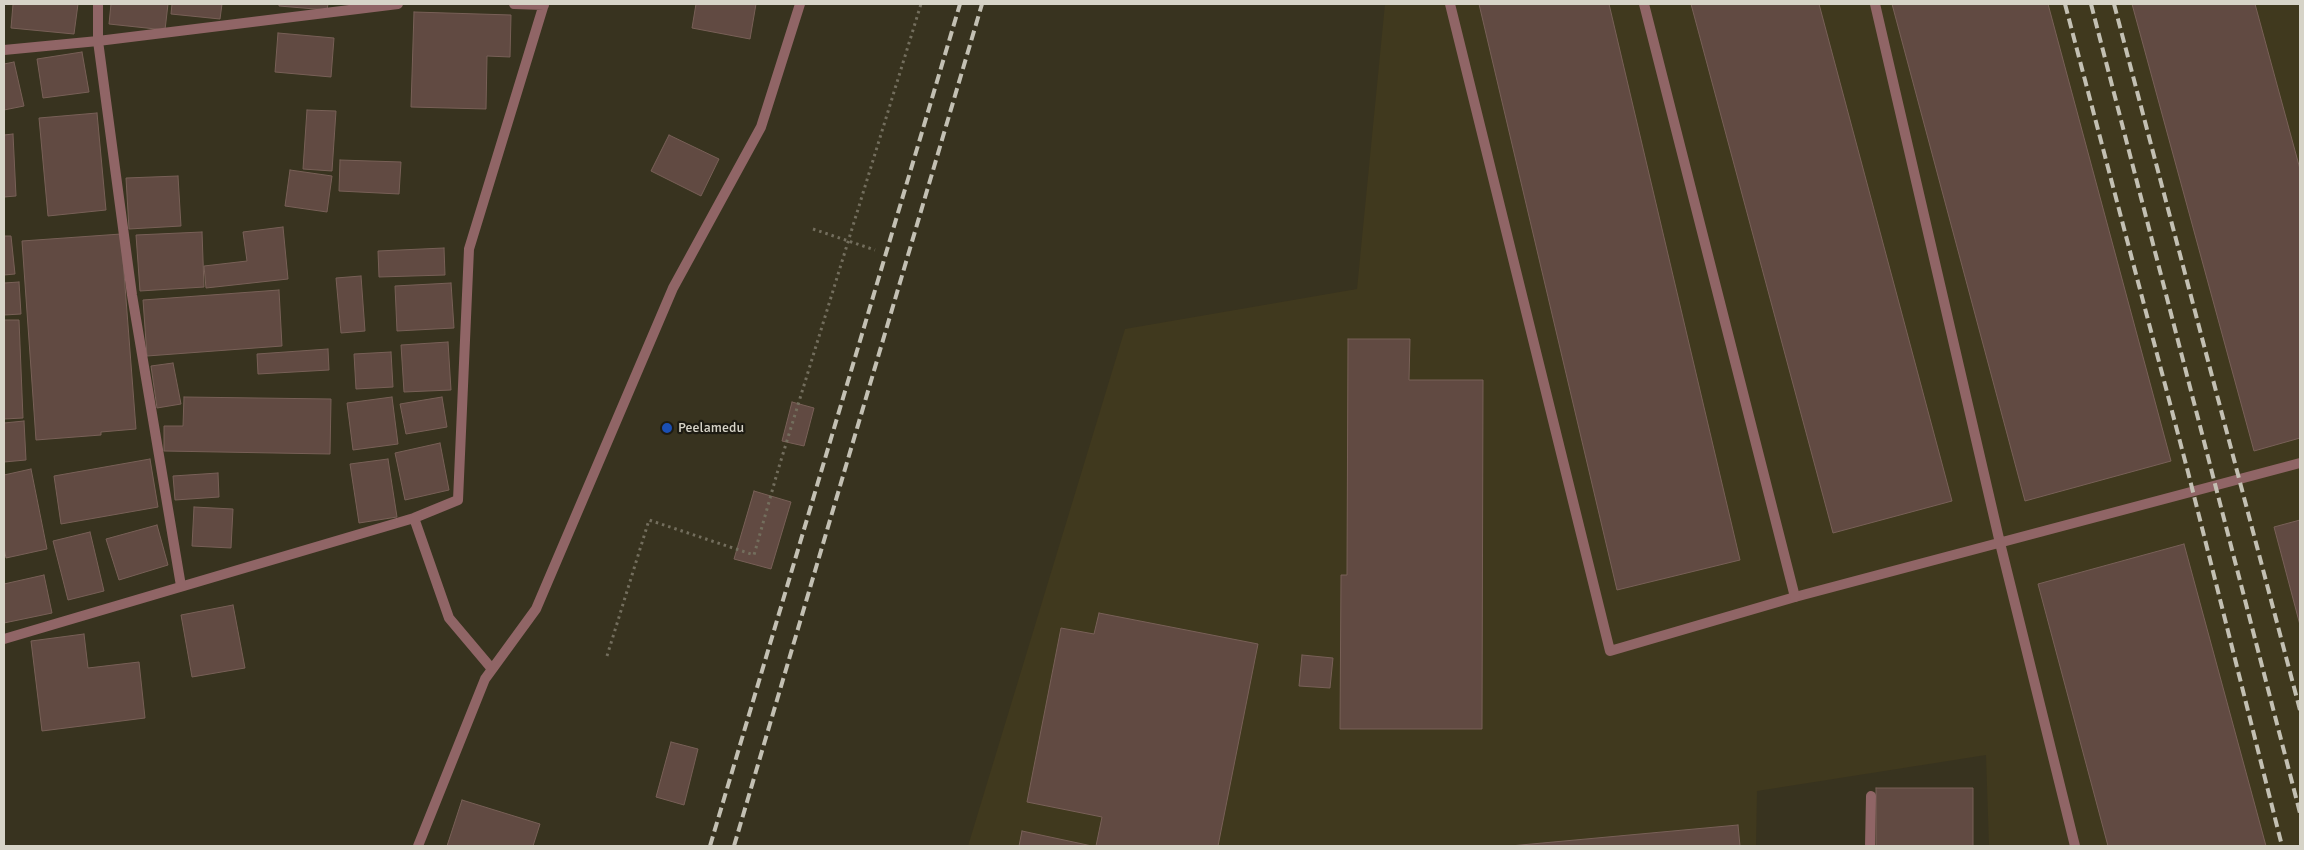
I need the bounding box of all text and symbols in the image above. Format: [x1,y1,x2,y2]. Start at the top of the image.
place label: Peelamedu [678,420,744,436]
marker: Peelamedu [660,421,674,435]

